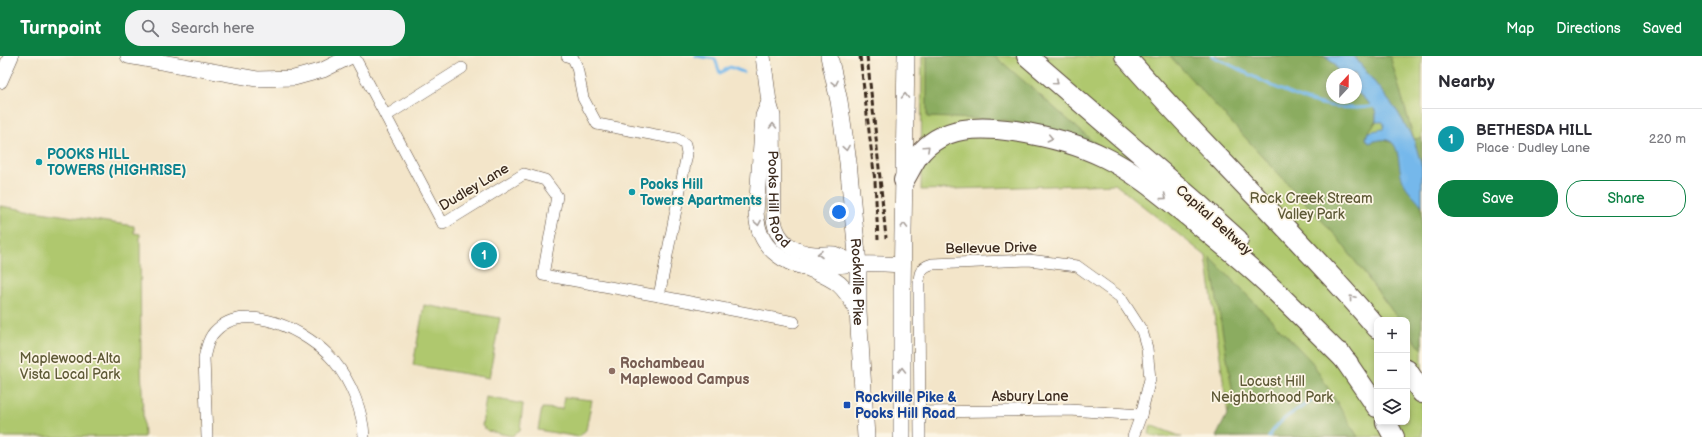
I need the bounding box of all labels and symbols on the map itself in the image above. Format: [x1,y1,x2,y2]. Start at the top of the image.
north arrow [1326,68,1362,104]
one-way arrow [1052,77,1059,84]
one-way arrow [830,80,839,86]
one-way arrow [901,93,909,99]
one-way arrow [769,123,777,129]
one-way arrow [1047,133,1053,141]
one-way arrow [841,145,850,152]
place label: POOKS HILL TOWERS (HIGHRISE) [47,146,186,179]
one-way arrow [922,146,929,153]
street label: Pooks Hill Road [765,150,794,251]
marker: POOKS HILL TOWERS (HIGHRISE) [34,157,44,167]
street label: Dudley Lane [436,160,512,214]
place label: Pooks Hill Towers Apartments [640,176,762,209]
street label: Capital Beltway [1172,181,1256,259]
marker: Pooks Hill Towers Apartments [627,187,637,197]
park label: Rock Creek Stream Valley Park [1249,190,1373,223]
one-way arrow [1160,193,1167,200]
your location [829,202,849,222]
one-way arrow [753,220,762,226]
one-way arrow [900,223,908,229]
street label: Rockville Pike [847,237,867,326]
street label: Bellevue Drive [945,239,1037,257]
pin: 1 [471,240,497,270]
one-way arrow [817,250,823,258]
one-way arrow [1349,295,1356,303]
park label: Maplewood-Alta Vista Local Park [19,350,121,383]
place label: Rochambeau Maplewood Campus [620,355,749,388]
marker: Rochambeau Maplewood Campus [607,366,617,376]
one-way arrow [898,367,906,373]
park label: Locust Hill Neighborhood Park [1211,373,1333,406]
street label: Asbury Lane [991,388,1069,405]
place label: Rockville Pike & Pooks Hill Road [855,389,957,422]
marker: Rockville Pike & Pooks Hill Road [842,400,852,410]

